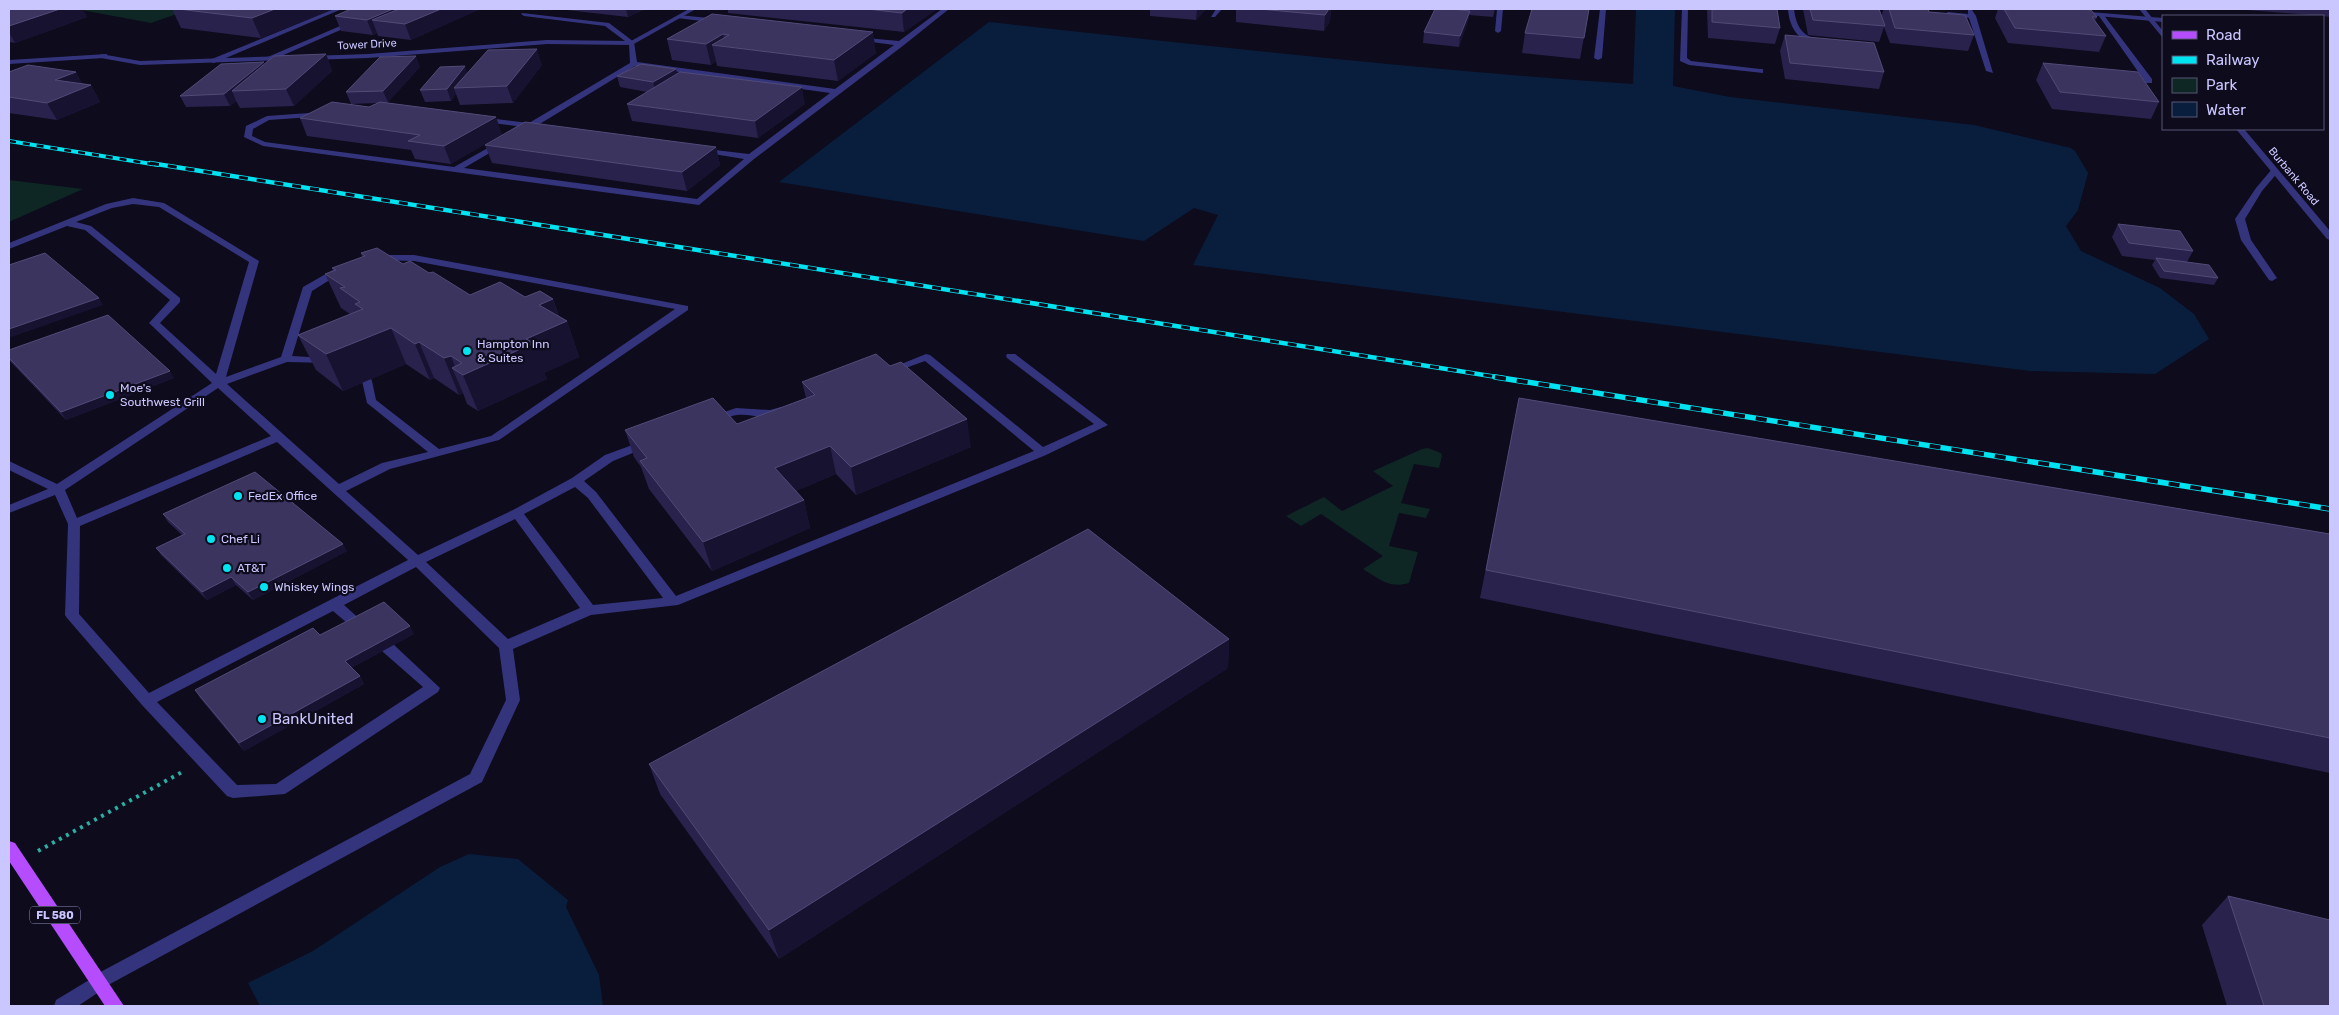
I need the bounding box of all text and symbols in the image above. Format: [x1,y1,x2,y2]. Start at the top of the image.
legend [2162,15,2324,130]
text: Road [2206,26,2242,44]
street label: Tower Drive [337,36,397,53]
text: Railway [2206,51,2260,69]
text: Park [2206,76,2237,94]
text: Water [2206,101,2246,119]
street label: Burbank Road [2266,145,2322,208]
place label: Hampton Inn & Suites [477,337,550,365]
marker: Hampton Inn & Suites [461,345,473,357]
place label: Moe's Southwest Grill [120,381,205,409]
marker: Moe's Southwest Grill [104,389,116,401]
place label: FedEx Office [248,489,317,503]
marker: FedEx Office [232,490,244,502]
place label: Chef Li [221,532,260,546]
marker: Chef Li [205,533,217,545]
place label: AT&T [237,561,266,575]
marker: AT&T [221,562,233,574]
place label: Whiskey Wings [274,580,354,594]
marker: Whiskey Wings [258,581,270,593]
place label: BankUnited [272,710,354,728]
marker: BankUnited [256,713,268,725]
road number: FL 580 [30,906,80,924]

